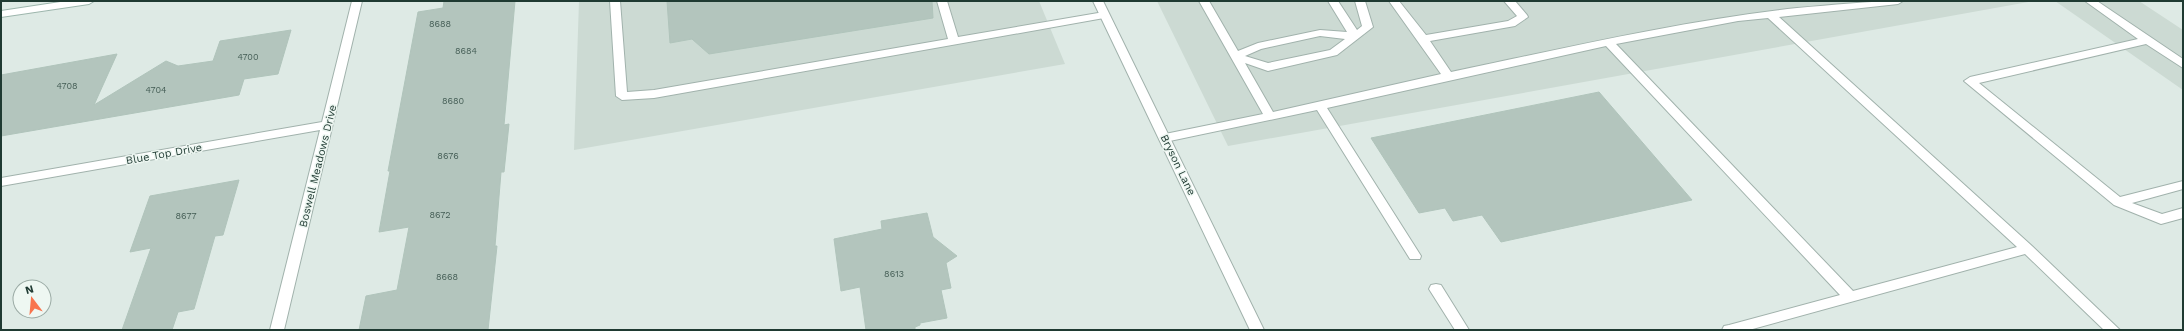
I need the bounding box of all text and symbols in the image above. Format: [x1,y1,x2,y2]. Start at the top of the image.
house number: 8688 [429,19,451,29]
house number: 8684 [455,46,478,56]
house number: 4700 [237,52,259,62]
house number: 4708 [56,81,78,91]
house number: 4704 [145,85,167,95]
house number: 8680 [442,96,464,106]
street label: Boswell Meadows Drive [296,103,340,229]
street label: Bryson Lane [1158,132,1198,198]
street label: Blue Top Drive [125,141,203,167]
house number: 8676 [437,151,459,161]
house number: 8672 [429,210,451,220]
house number: 8677 [175,211,197,221]
house number: 8613 [884,269,904,279]
house number: 8668 [436,272,458,282]
north arrow [12,279,52,319]
text: N [24,282,35,297]

